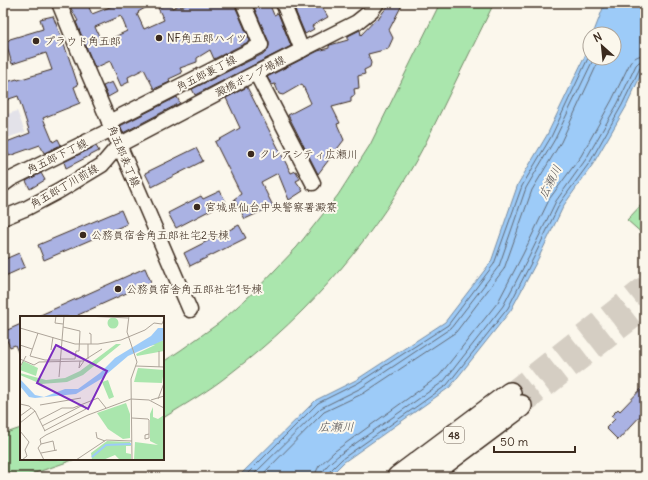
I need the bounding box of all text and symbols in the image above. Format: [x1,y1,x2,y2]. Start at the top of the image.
north arrow [582,26,622,66]
text: N [591,29,604,45]
place label: NF角五郎ハイツ [167,31,247,45]
marker: NF角五郎ハイツ [154,33,164,43]
place label: プラウド角五郎 [44,34,121,48]
marker: プラウド角五郎 [31,36,41,46]
street label: 角五郎裏丁線 [173,52,239,94]
street label: 澱橋ポンプ場線 [213,52,287,100]
street label: 角五郎表丁線 [105,123,143,189]
street label: 角五郎下丁線 [24,135,90,177]
place label: クレアシティ広瀬川 [259,147,358,161]
marker: クレアシティ広瀬川 [246,149,256,159]
street label: 角五郎丁川前線 [27,161,101,211]
water label: 広瀬川 [535,162,564,201]
place label: 宮城県仙台中央警察署澱寮 [205,200,337,214]
marker: 宮城県仙台中央警察署澱寮 [192,202,202,212]
place label: 公務員宿舎角五郎社宅2号棟 [91,228,229,242]
marker: 公務員宿舎角五郎社宅2号棟 [78,230,88,240]
place label: 公務員宿舎角五郎社宅1号棟 [126,282,262,296]
marker: 公務員宿舎角五郎社宅1号棟 [113,284,123,294]
inset map [20,316,164,460]
water label: 広瀬川 [318,419,354,434]
road number: 48 [444,427,464,443]
scale bar [494,428,575,454]
text: 50 m [500,434,529,449]

